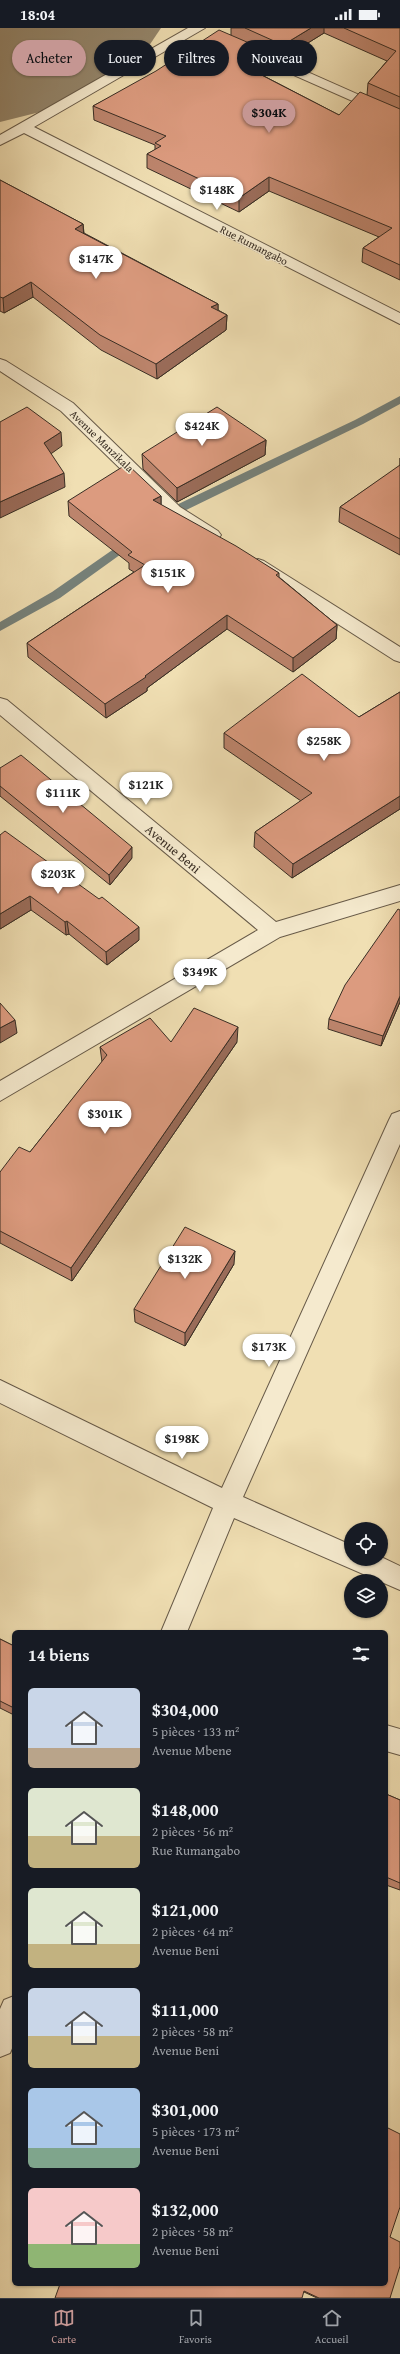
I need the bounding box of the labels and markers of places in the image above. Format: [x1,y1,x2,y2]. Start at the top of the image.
pin: $304K [241,100,297,134]
pin: $148K [189,177,245,211]
pin: $147K [68,246,124,280]
pin: $424K [174,413,230,447]
pin: $151K [140,560,196,594]
pin: $258K [296,728,352,762]
pin: $121K [118,772,174,806]
pin: $111K [35,780,91,814]
pin: $203K [30,861,86,895]
pin: $349K [172,959,228,993]
pin: $301K [77,1101,133,1135]
pin: $132K [157,1246,213,1280]
pin: $173K [241,1334,297,1368]
pin: $198K [154,1426,210,1460]

